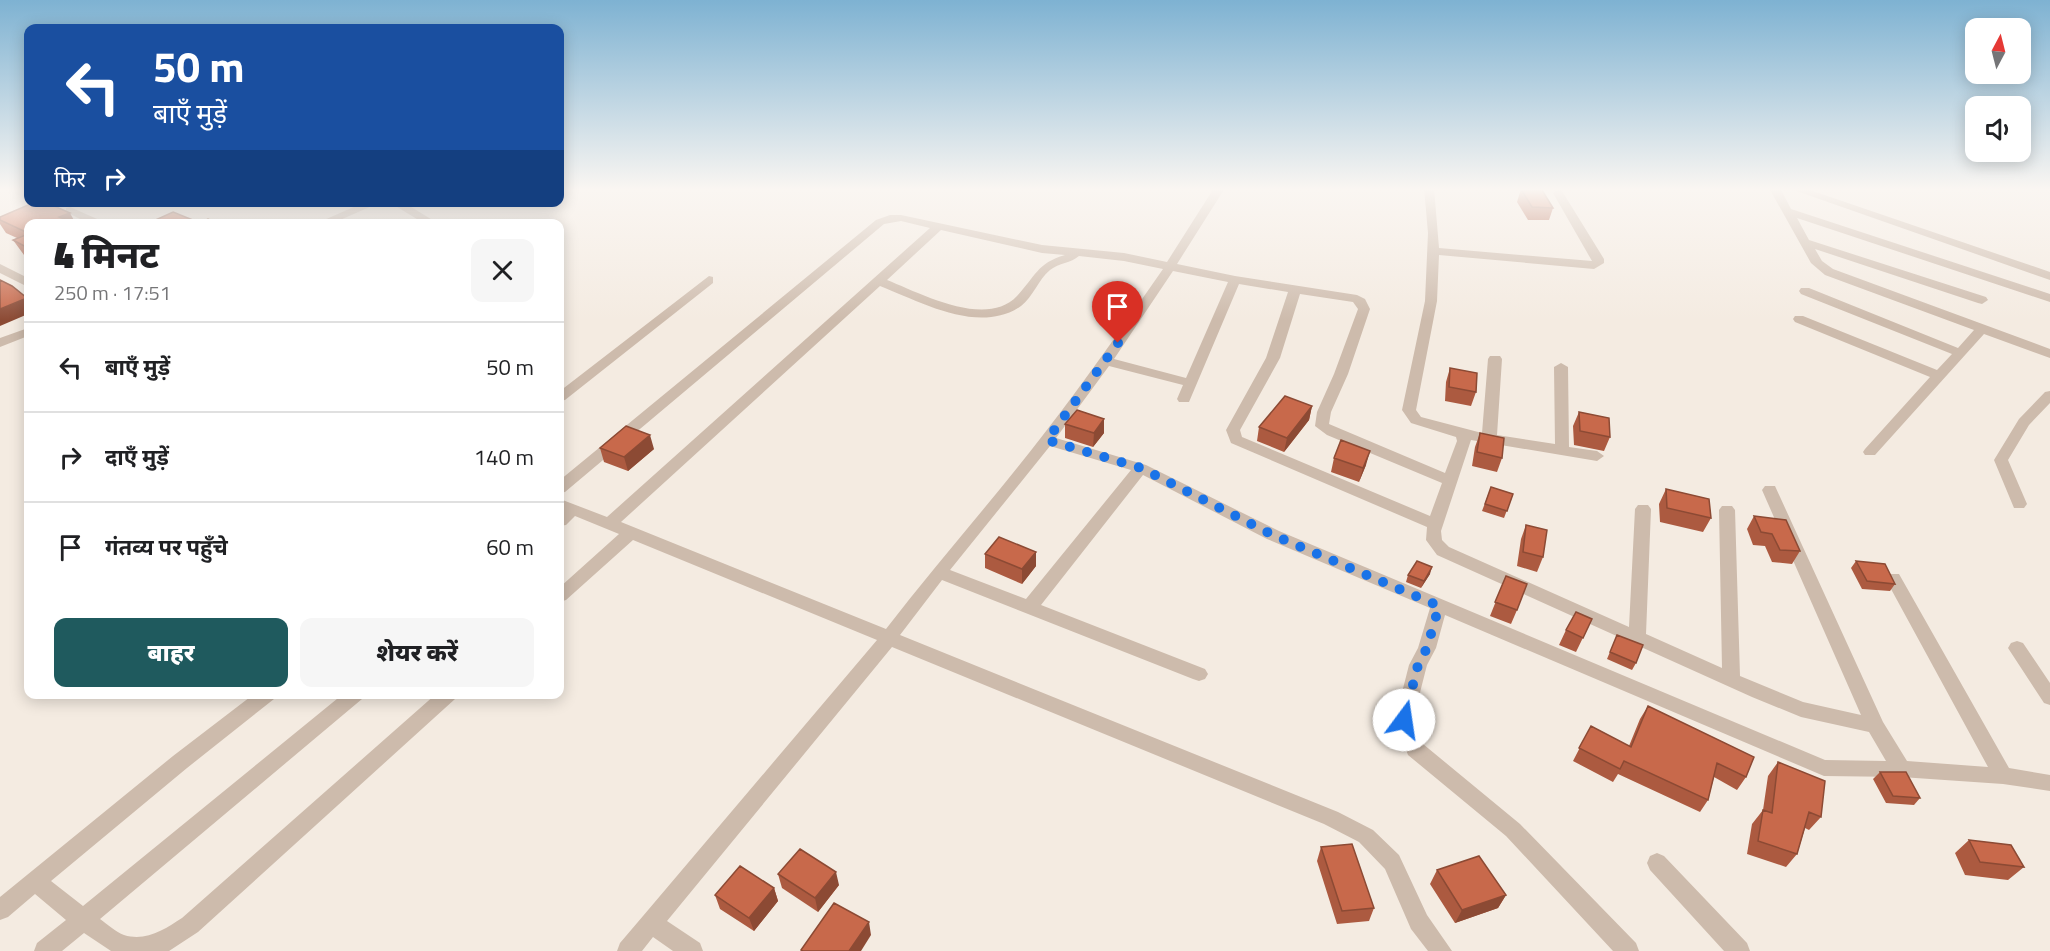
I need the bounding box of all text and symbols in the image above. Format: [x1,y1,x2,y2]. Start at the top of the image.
north arrow [1965,18,2031,84]
map controls [1965,18,2031,162]
text: 50 m [153,34,245,98]
icon: left [54,48,132,126]
text: बाएँ मुड़ें [153,92,227,133]
button: sound [1965,96,2031,162]
text: फिर [54,162,86,196]
icon: right [98,162,131,195]
text: 4 मिनट [54,227,159,282]
button: close [471,239,534,302]
text: 250 m · 17:51 [54,277,171,308]
pin [1092,281,1143,343]
icon: arrive [1101,290,1134,323]
text: बाएँ मुड़ें [105,350,170,384]
text: 50 m [486,350,534,384]
icon: left [54,351,87,384]
text: दाएँ मुड़ें [105,440,169,474]
text: 140 m [474,440,534,474]
icon: right [54,441,87,474]
text: गंतव्य पर पहुँचे [105,530,228,564]
text: 60 m [486,530,534,564]
icon: arrive [54,531,87,564]
button: बाहर [54,618,288,687]
button: शेयर करें [300,618,534,687]
position arrow [1372,688,1436,752]

